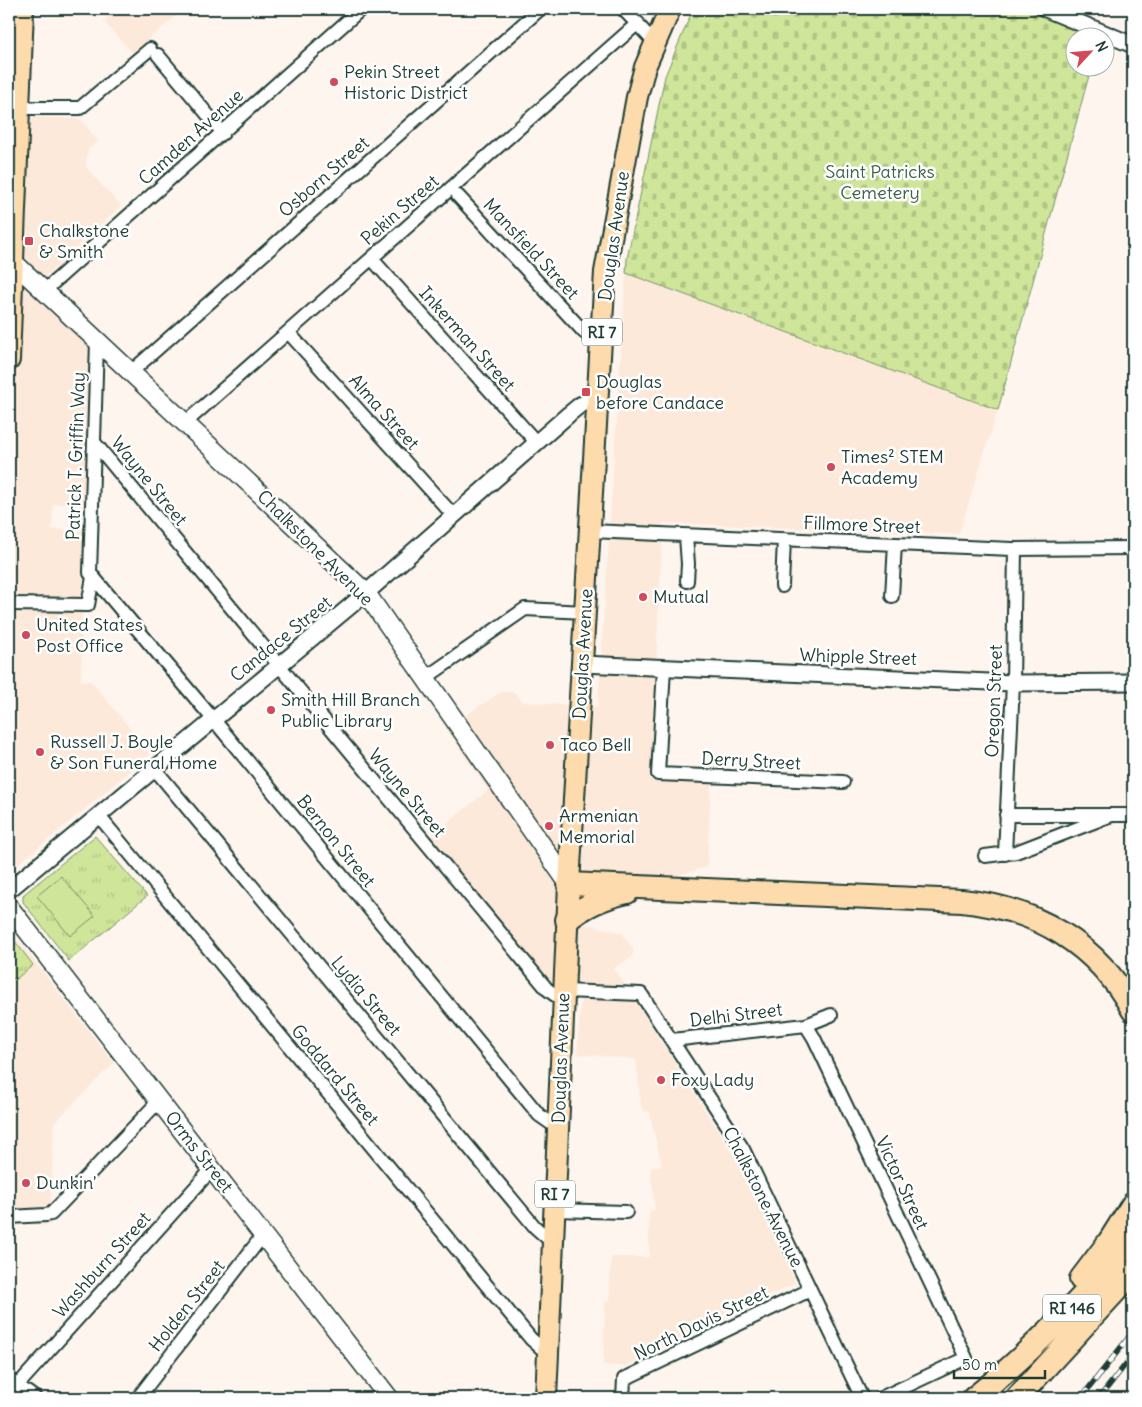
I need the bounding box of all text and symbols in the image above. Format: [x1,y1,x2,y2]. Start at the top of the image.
north arrow [1064,28,1114,78]
text: N [1091,38,1112,55]
place label: Pekin Street Historic District [344,60,468,104]
marker: Pekin Street Historic District [328,76,340,88]
street label: Camden Avenue [134,84,248,190]
street label: Osborn Street [274,131,374,222]
park label: Saint Patricks Cemetery [825,160,935,204]
street label: Pekin Street [356,170,443,250]
street label: Douglas Avenue [593,170,634,302]
street label: Mansfield Street [479,193,584,304]
place label: Chalkstone & Smith [39,219,129,263]
marker: Chalkstone & Smith [23,235,35,247]
street label: Inkerman Street [414,282,520,396]
road number: RI 7 [582,318,622,346]
street label: Alma Street [344,369,424,454]
place label: Douglas before Candace [596,370,724,414]
street label: Patrick T. Griffin Way [61,371,90,541]
marker: Douglas before Candace [580,386,592,398]
street label: Wayne Street [106,431,193,530]
place label: Times² STEM Academy [841,445,944,489]
marker: Times² STEM Academy [825,461,837,473]
street label: Chalkstone Avenue [252,485,378,611]
street label: Fillmore Street [803,511,921,538]
place label: Mutual [653,585,709,608]
street label: Douglas Avenue [568,588,597,720]
street label: Candace Street [225,591,336,687]
marker: Mutual [637,591,649,603]
place label: United States Post Office [36,613,143,657]
marker: United States Post Office [20,629,32,641]
street label: Whipple Street [799,643,917,670]
street label: Oregon Street [980,644,1007,758]
place label: Smith Hill Branch Public Library [281,688,420,732]
marker: Smith Hill Branch Public Library [265,704,277,716]
place label: Russell J. Boyle & Son Funeral Home [50,730,217,774]
place label: Taco Bell [560,733,631,756]
marker: Taco Bell [544,739,556,751]
street label: Wayne Street [364,744,451,842]
marker: Russell J. Boyle & Son Funeral Home [34,746,46,758]
street label: Derry Street [701,746,801,775]
street label: Bernon Street [292,790,381,891]
place label: Armenian Memorial [559,804,639,848]
marker: Armenian Memorial [543,820,555,832]
street label: Lydia Street [326,951,406,1040]
street label: Douglas Avenue [547,992,574,1124]
street label: Delhi Street [688,997,784,1032]
street label: Goddard Street [287,1020,384,1130]
place label: Foxy Lady [671,1068,754,1091]
marker: Foxy Lady [655,1074,667,1086]
street label: Orms Street [160,1106,238,1197]
street label: Chalkstone Avenue [718,1123,809,1271]
street label: Victor Street [871,1132,934,1233]
place label: Dunkin' [36,1171,97,1194]
marker: Dunkin' [20,1177,32,1189]
road number: RI 7 [535,1180,575,1208]
street label: Washburn Street [48,1207,155,1323]
street label: Holden Street [144,1255,230,1356]
street label: North Davis Street [630,1280,772,1365]
road number: RI 146 [1043,1295,1101,1322]
scale bar [954,1347,1046,1379]
text: 50 m [962,1355,997,1374]

